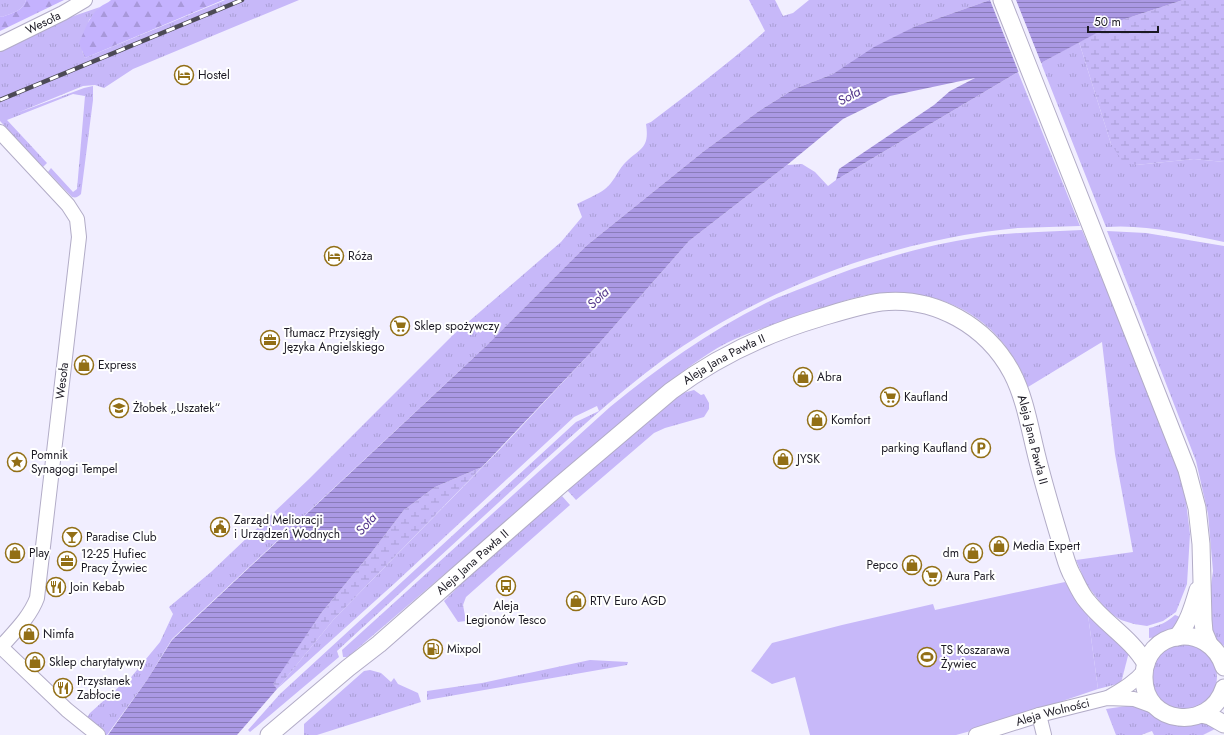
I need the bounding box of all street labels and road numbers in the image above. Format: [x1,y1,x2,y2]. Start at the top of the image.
street label: Wesoła [22,6,64,39]
street label: Aleja Jana Pawła II [679,329,768,389]
street label: Wesoła [51,361,73,400]
street label: Aleja Jana Pawła II [1013,392,1053,486]
street label: Aleja Jana Pawła II [432,525,513,599]
street label: Aleja Wolności [1013,694,1092,731]

